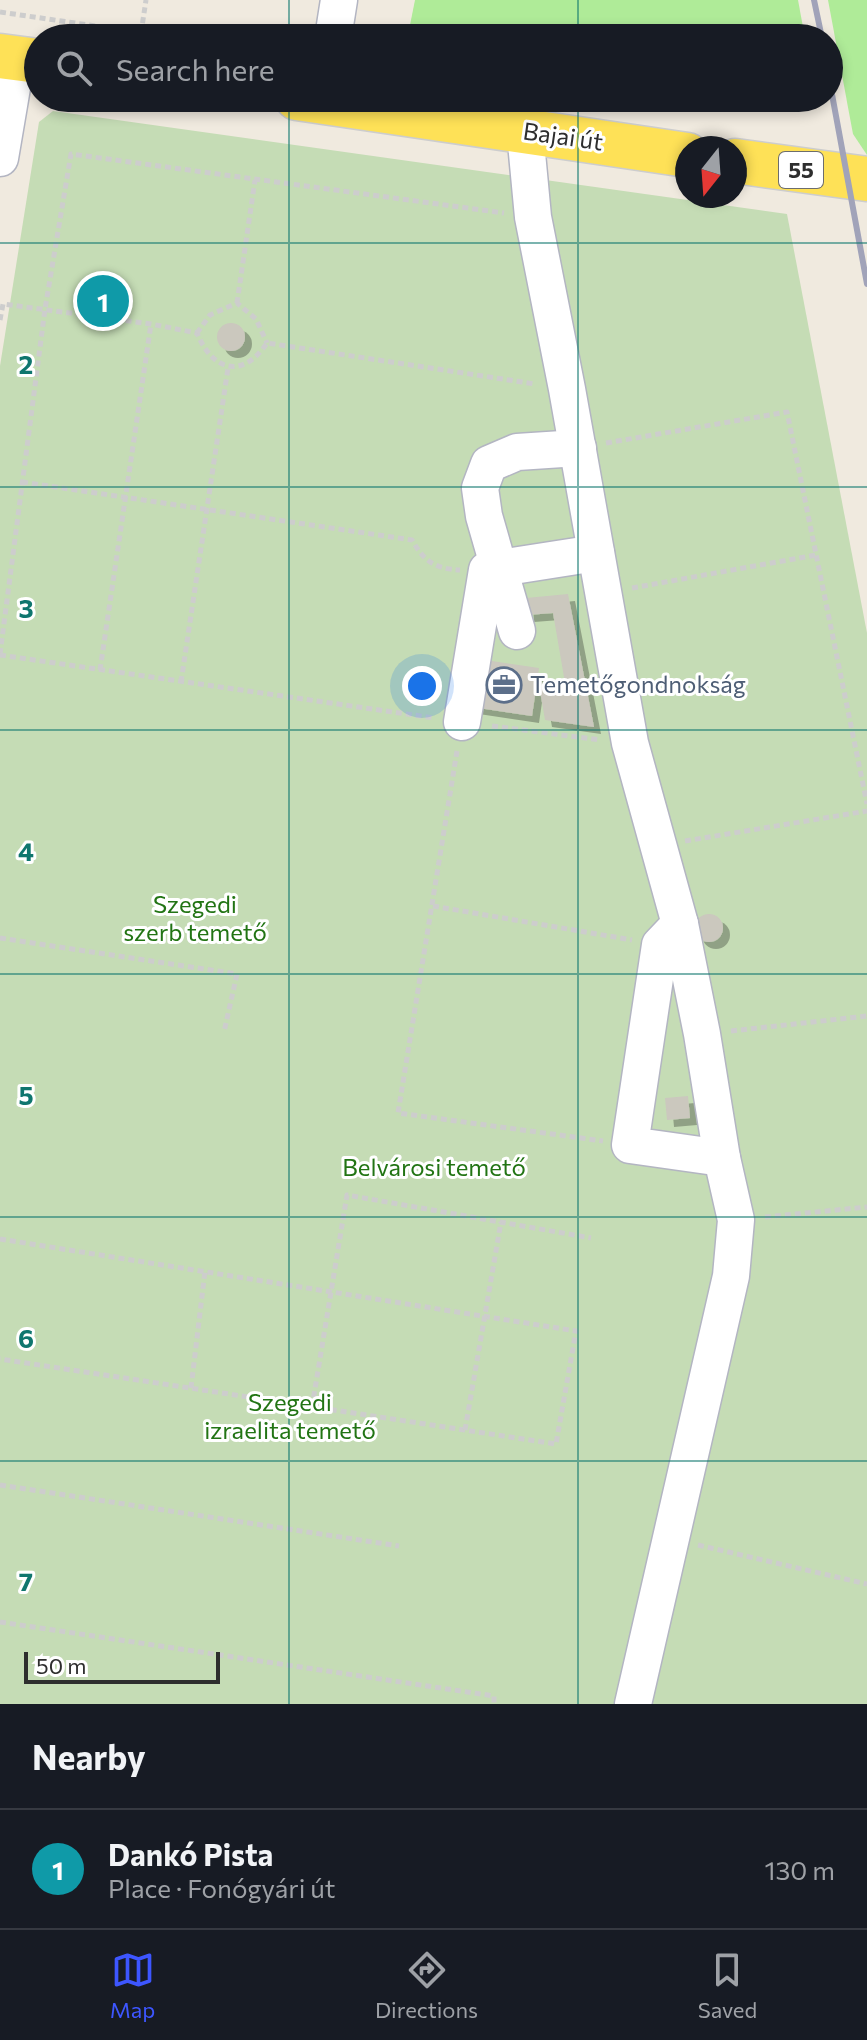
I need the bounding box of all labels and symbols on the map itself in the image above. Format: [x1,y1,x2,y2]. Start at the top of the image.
street label: Bajai út [521,116,605,156]
north arrow [675,136,747,208]
road number: 55 [779,152,823,188]
pin: 1 [77,271,129,331]
text: 2 [19,348,33,379]
text: 3 [18,592,34,623]
your location [402,666,442,706]
office icon: Temetőgondnokság [485,666,523,704]
place label: Temetőgondnokság [530,669,746,698]
text: 4 [18,835,34,866]
park label: Szegedi szerb temető [123,889,267,946]
text: 5 [18,1079,34,1110]
park label: Belvárosi temető [342,1152,526,1181]
text: 6 [18,1322,34,1353]
park label: Szegedi izraelita temető [204,1387,376,1444]
text: 7 [19,1565,33,1596]
scale bar [24,1648,220,1684]

